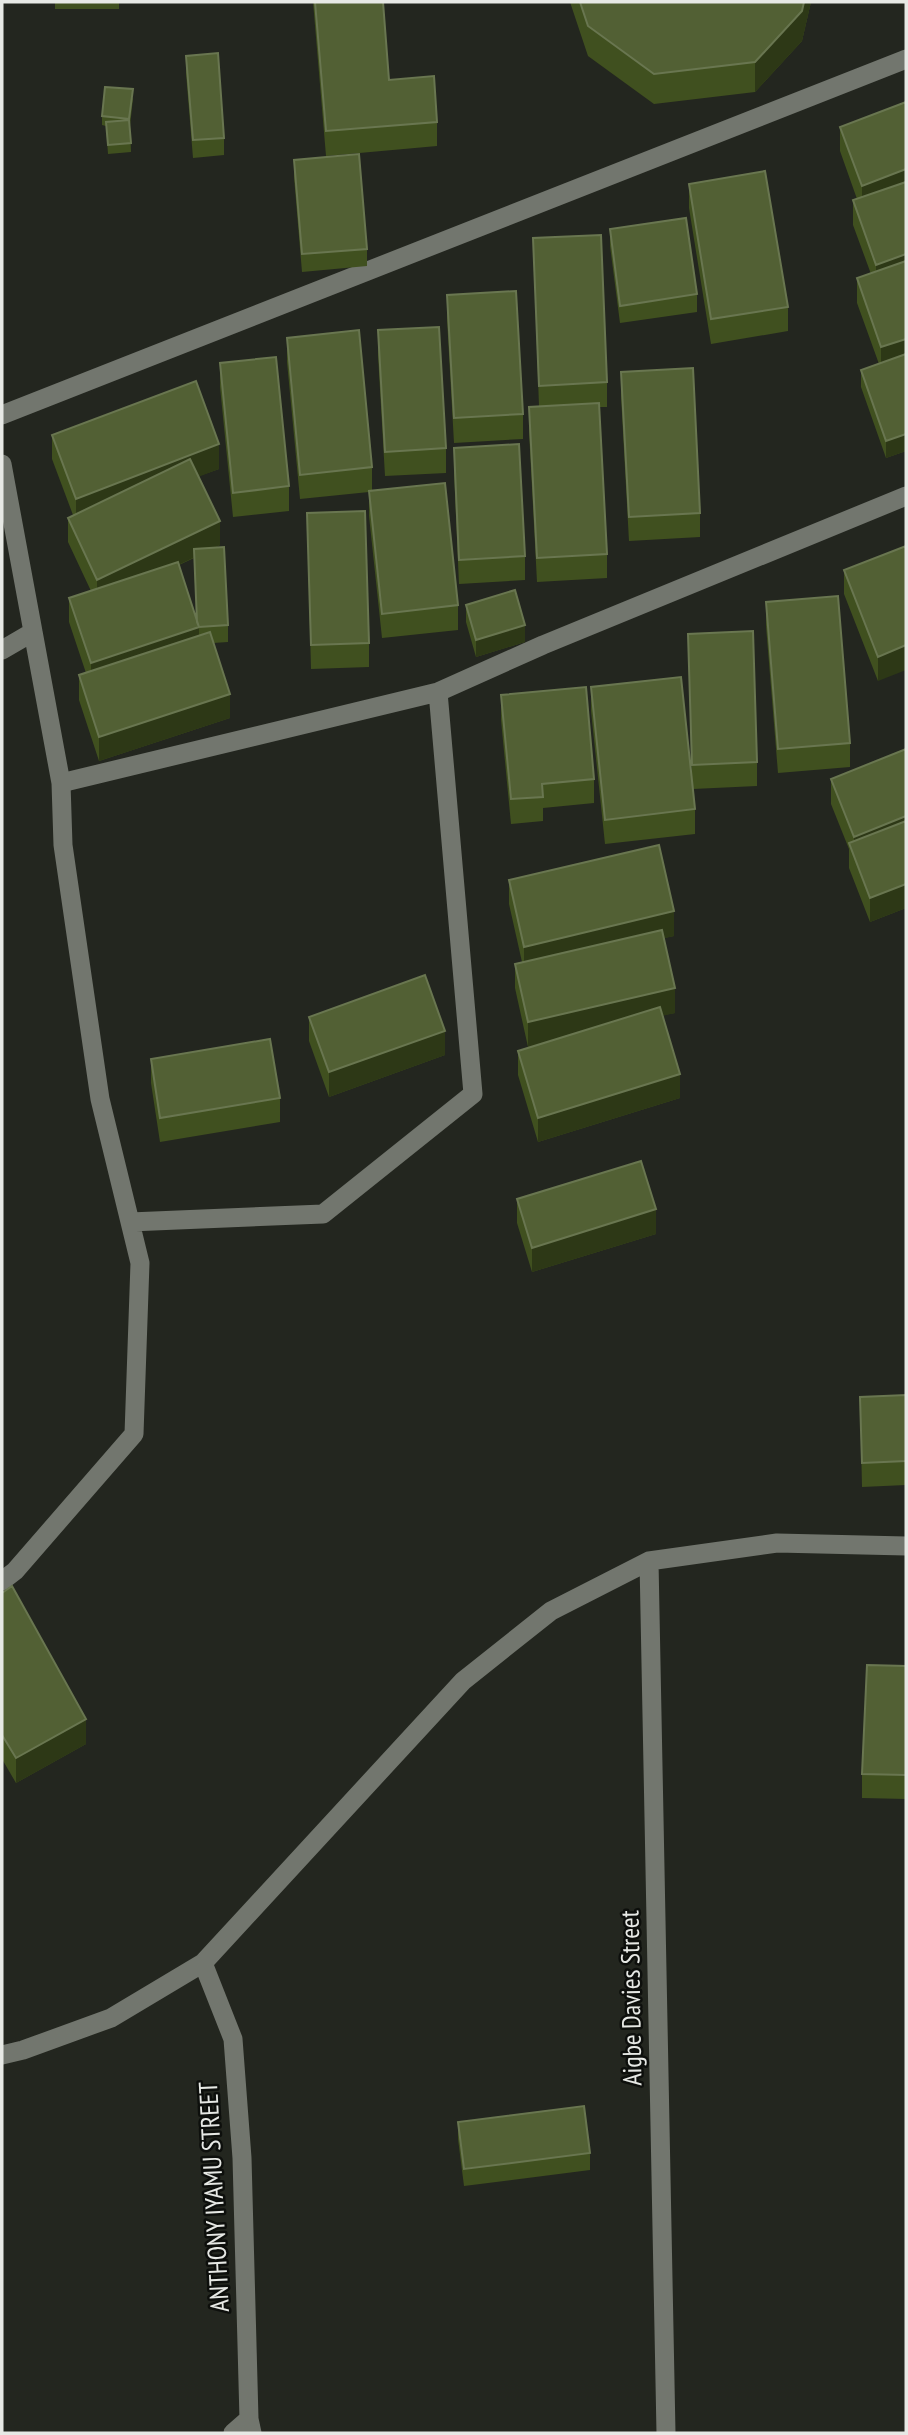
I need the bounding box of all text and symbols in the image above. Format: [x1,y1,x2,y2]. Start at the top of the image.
street label: Aigbe Davies Street [612,1910,649,2086]
street label: ANTHONY IYAMU STREET [191,2081,236,2313]

